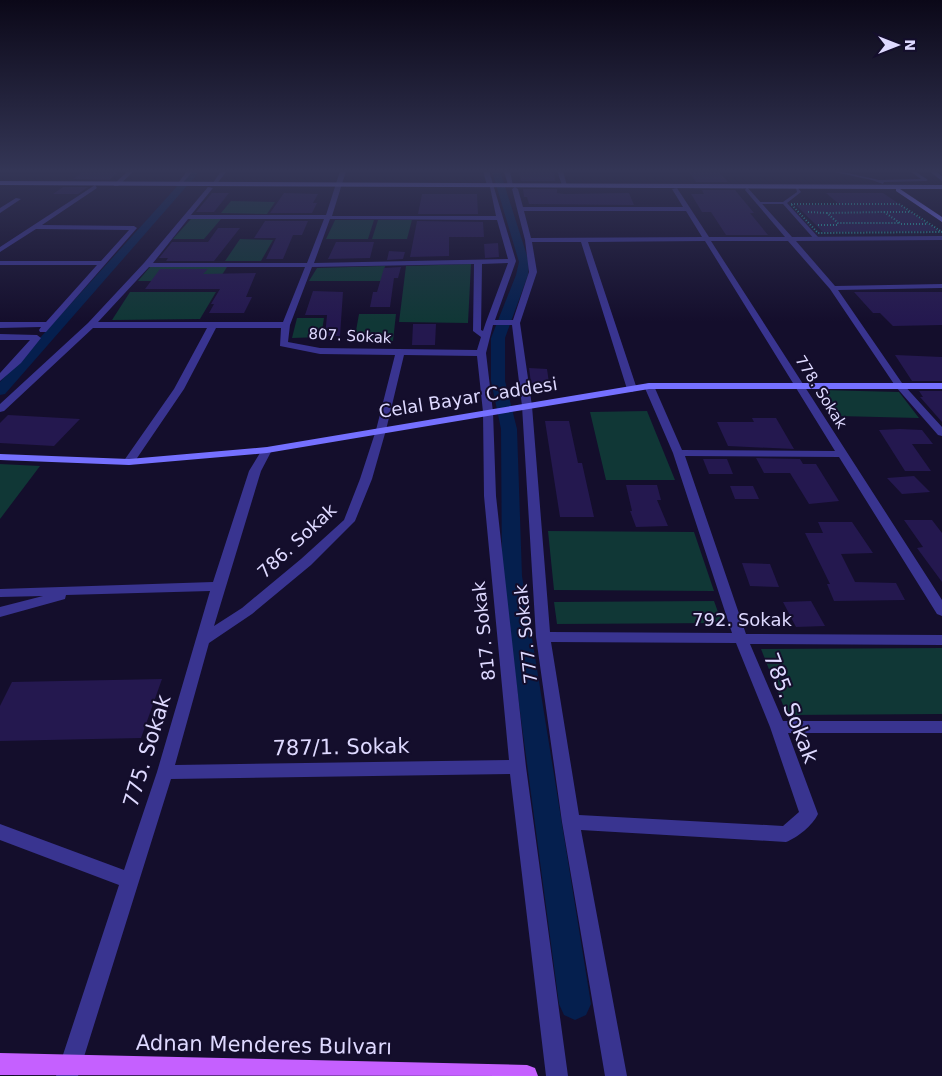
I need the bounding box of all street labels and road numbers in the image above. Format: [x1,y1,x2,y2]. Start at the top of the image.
street label: 807. Sokak [308,325,392,347]
street label: 778. Sokak [791,352,851,432]
street label: Celal Bayar Caddesi [377,373,559,422]
street label: 786. Sokak [253,499,341,582]
street label: 817. Sokak [468,580,499,682]
street label: 777. Sokak [510,583,541,685]
street label: 792. Sokak [692,609,792,630]
street label: 785. Sokak [759,649,823,767]
street label: 775. Sokak [119,691,176,810]
street label: 787/1. Sokak [272,734,410,760]
street label: Adnan Menderes Bulvarı [136,1031,392,1059]

